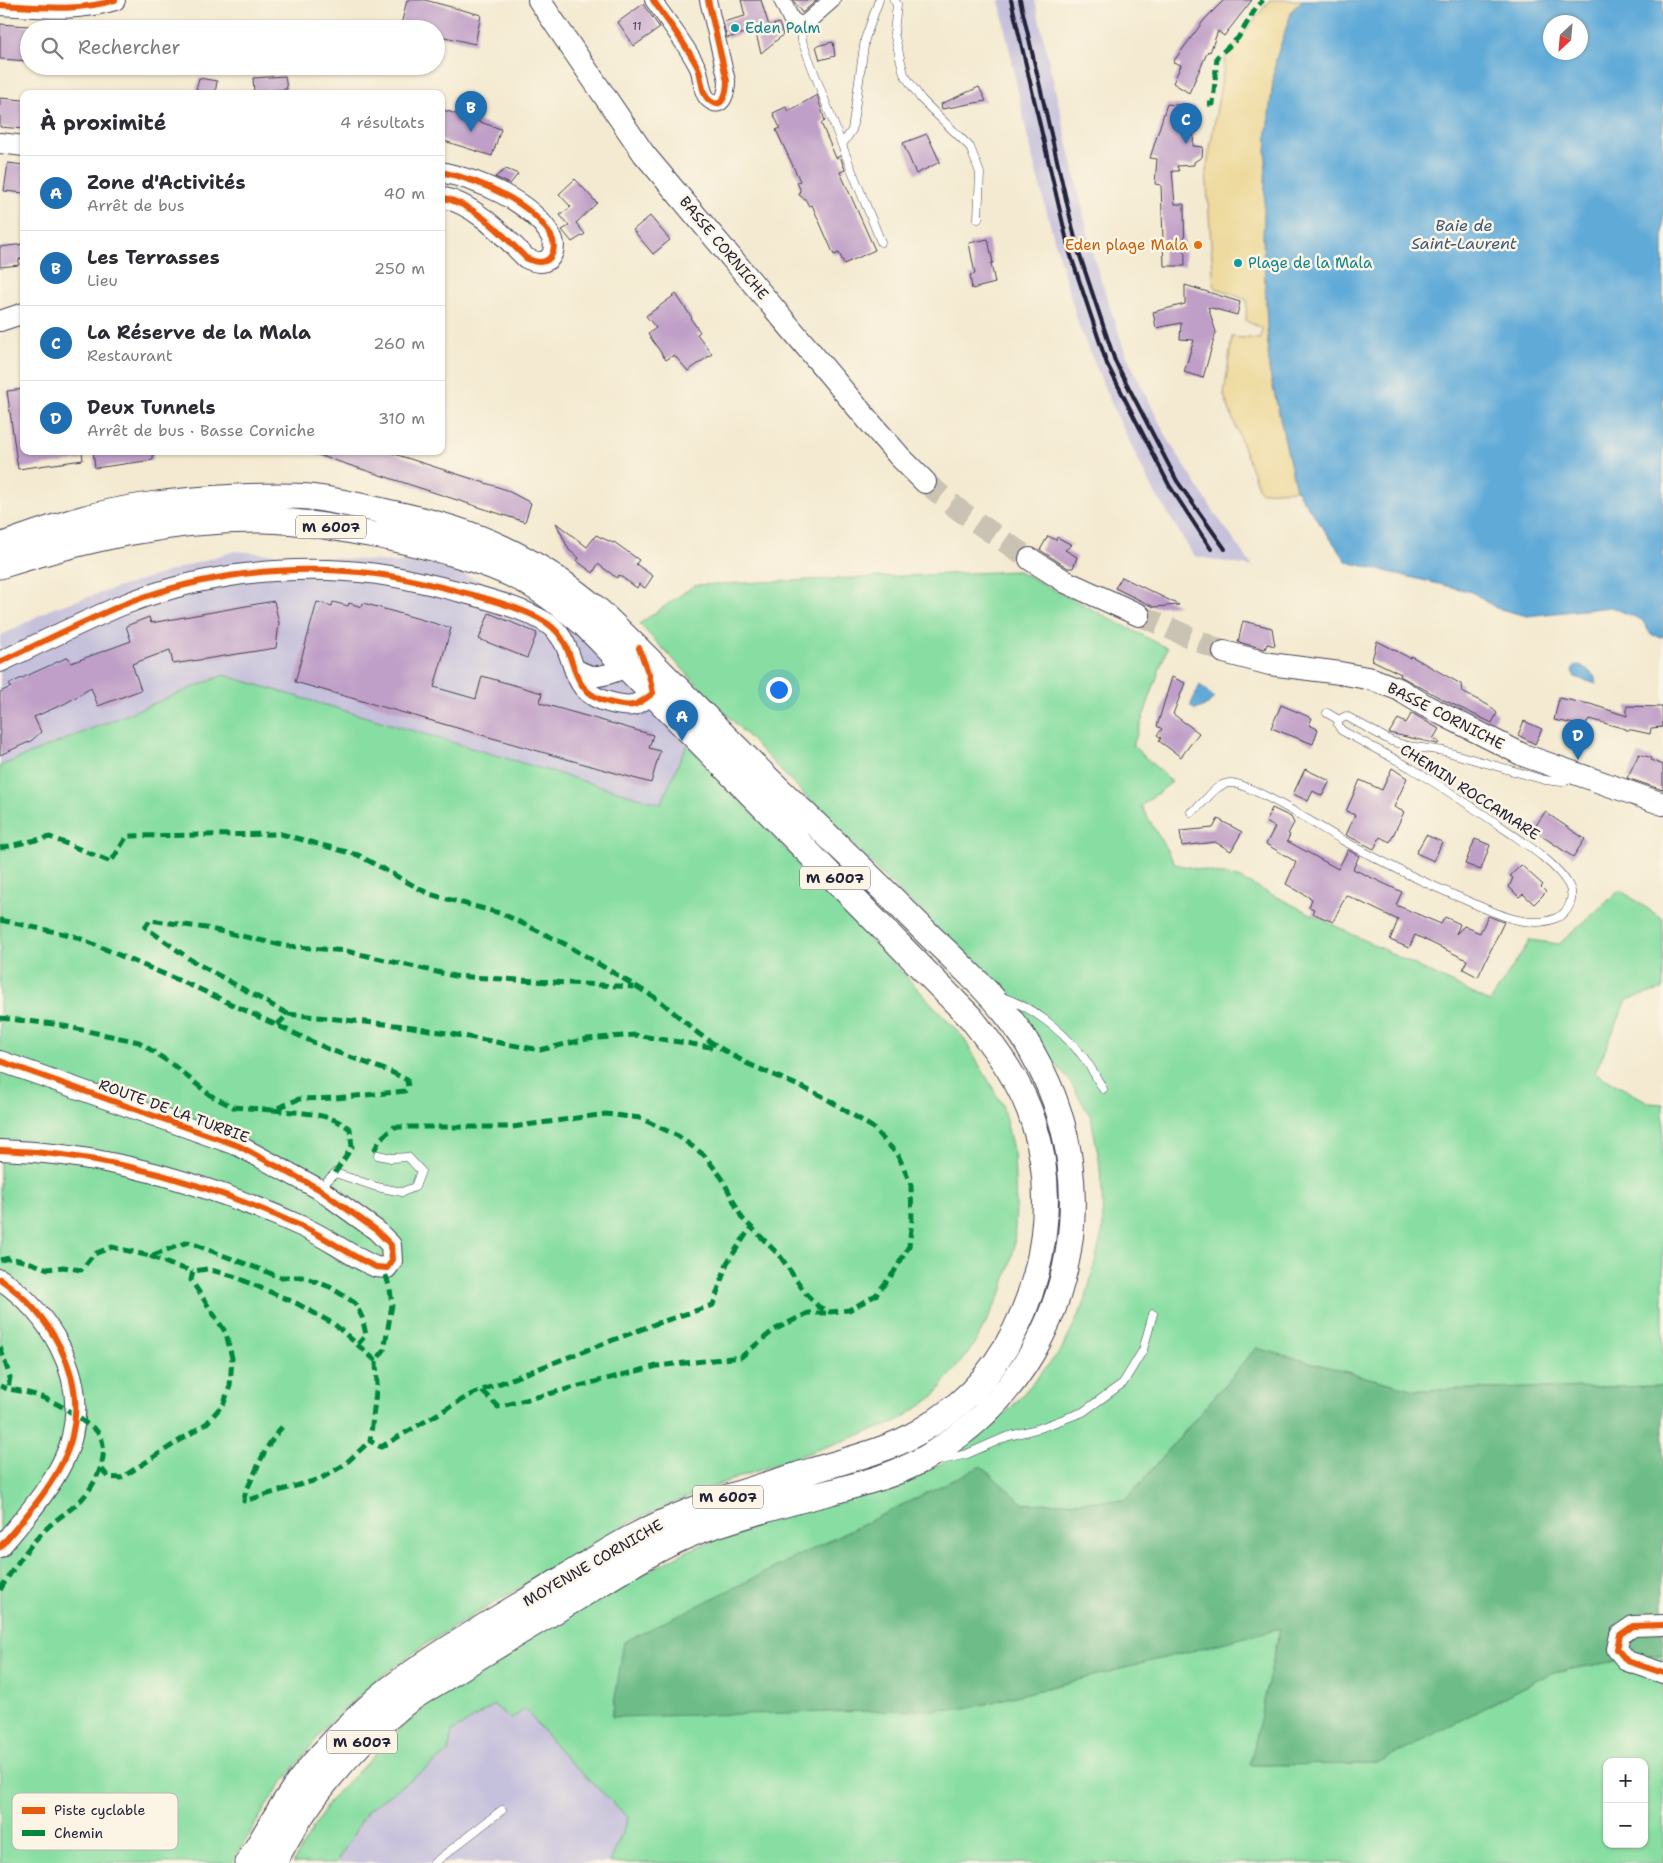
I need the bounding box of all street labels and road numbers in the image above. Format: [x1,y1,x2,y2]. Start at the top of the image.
street label: BASSE CORNICHE [675,192,773,304]
road number: M 6007 [296,516,366,538]
street label: BASSE CORNICHE [1384,678,1508,754]
street label: CHEMIN ROCCAMARE [1396,739,1544,845]
road number: M 6007 [800,866,870,890]
street label: ROUTE DE LA TURBIE [96,1074,252,1148]
road number: M 6007 [693,1485,763,1508]
street label: MOYENNE CORNICHE [519,1515,667,1611]
road number: M 6007 [327,1730,397,1754]

